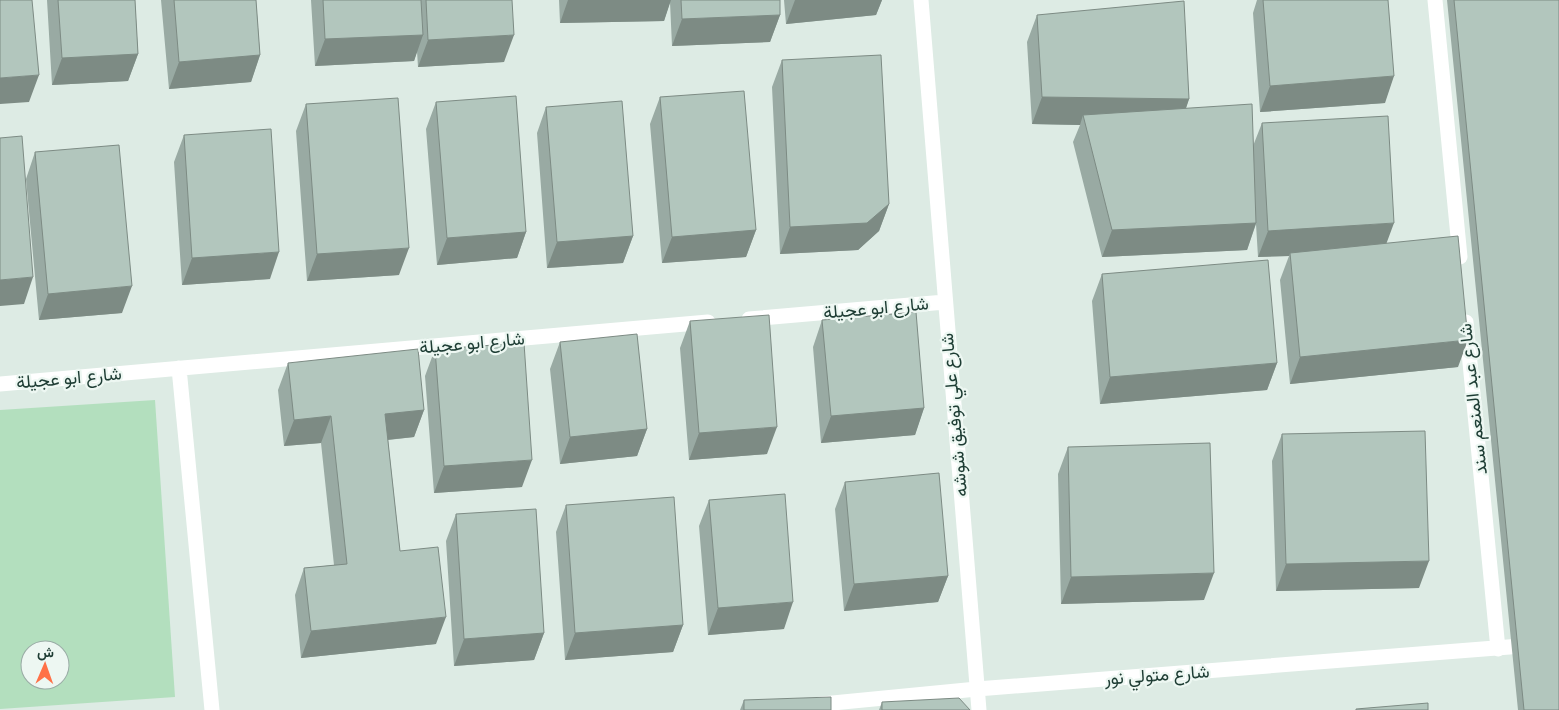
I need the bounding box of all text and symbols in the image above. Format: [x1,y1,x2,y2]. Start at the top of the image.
street label: شارع ابو عجيلة [822,292,930,325]
street label: شارع عبد المنعم سند [1454,322,1493,476]
street label: شارع ابو عجيلة [418,327,526,360]
street label: شارع علي توفيق شوشه [936,332,976,498]
street label: شارع ابو عجيلة [15,362,123,395]
north arrow [20,640,70,690]
text: ش [37,644,54,661]
street label: شارع متولي نور [1103,660,1211,694]

